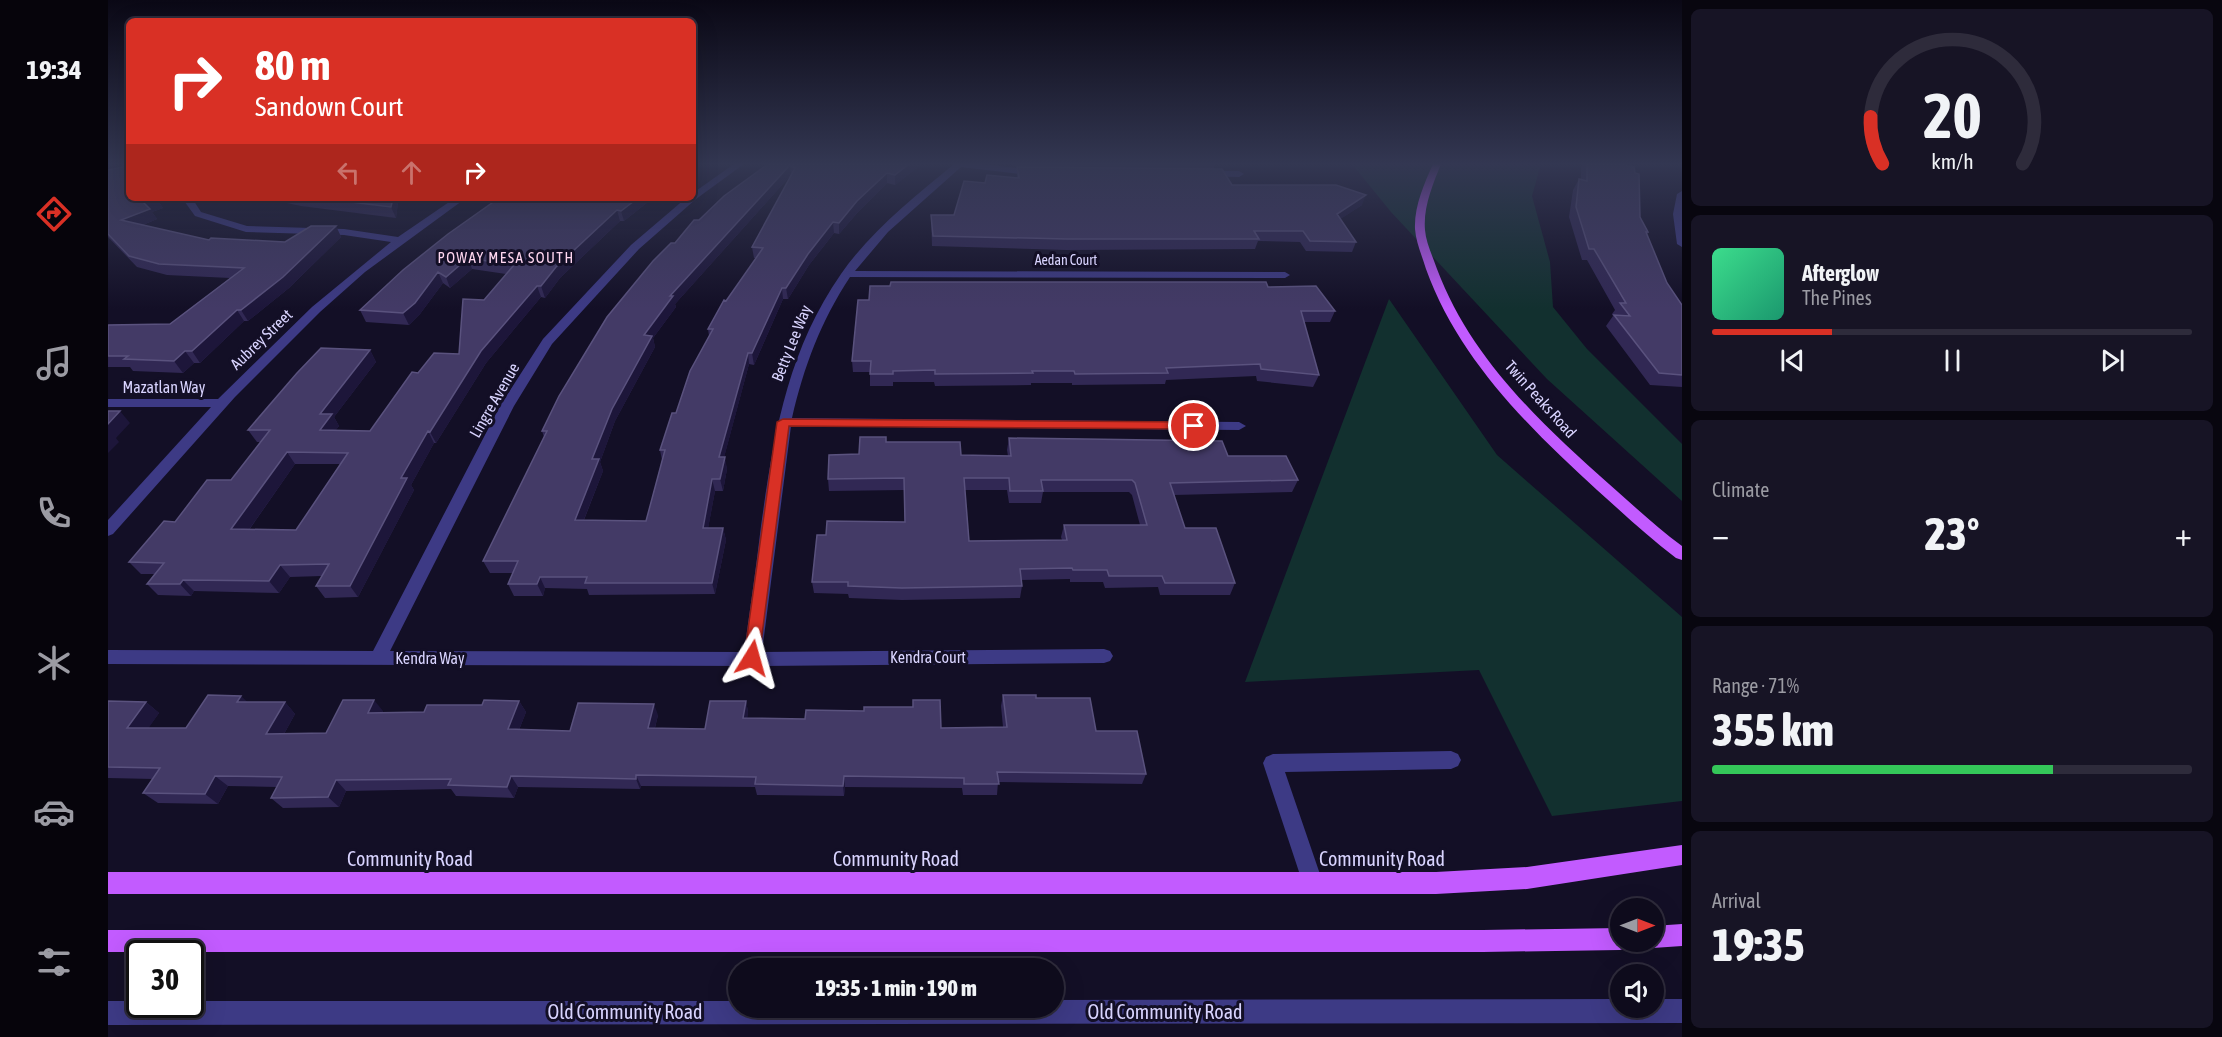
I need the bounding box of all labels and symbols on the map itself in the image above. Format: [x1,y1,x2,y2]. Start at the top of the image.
district label: POWAY MESA SOUTH [437,249,575,266]
street label: Aedan Court [1035,252,1097,268]
street label: Betty Lee Way [768,302,816,384]
street label: Aubrey Street [226,305,297,374]
street label: Twin Peaks Road [1502,357,1580,441]
street label: Lingre Avenue [465,360,523,441]
street label: Mazatlan Way [123,378,206,397]
pin [1168,400,1219,451]
position arrow [720,626,784,690]
street label: Kendra Court [890,648,966,666]
street label: Kendra Way [395,649,465,668]
street label: Community Road [347,847,473,870]
street label: Community Road [833,847,959,870]
street label: Community Road [1319,847,1445,870]
north arrow [1610,898,1664,952]
speed limit sign: 30 [126,940,204,1018]
street label: Old Community Road [547,1000,703,1023]
street label: Old Community Road [1087,1000,1243,1023]

